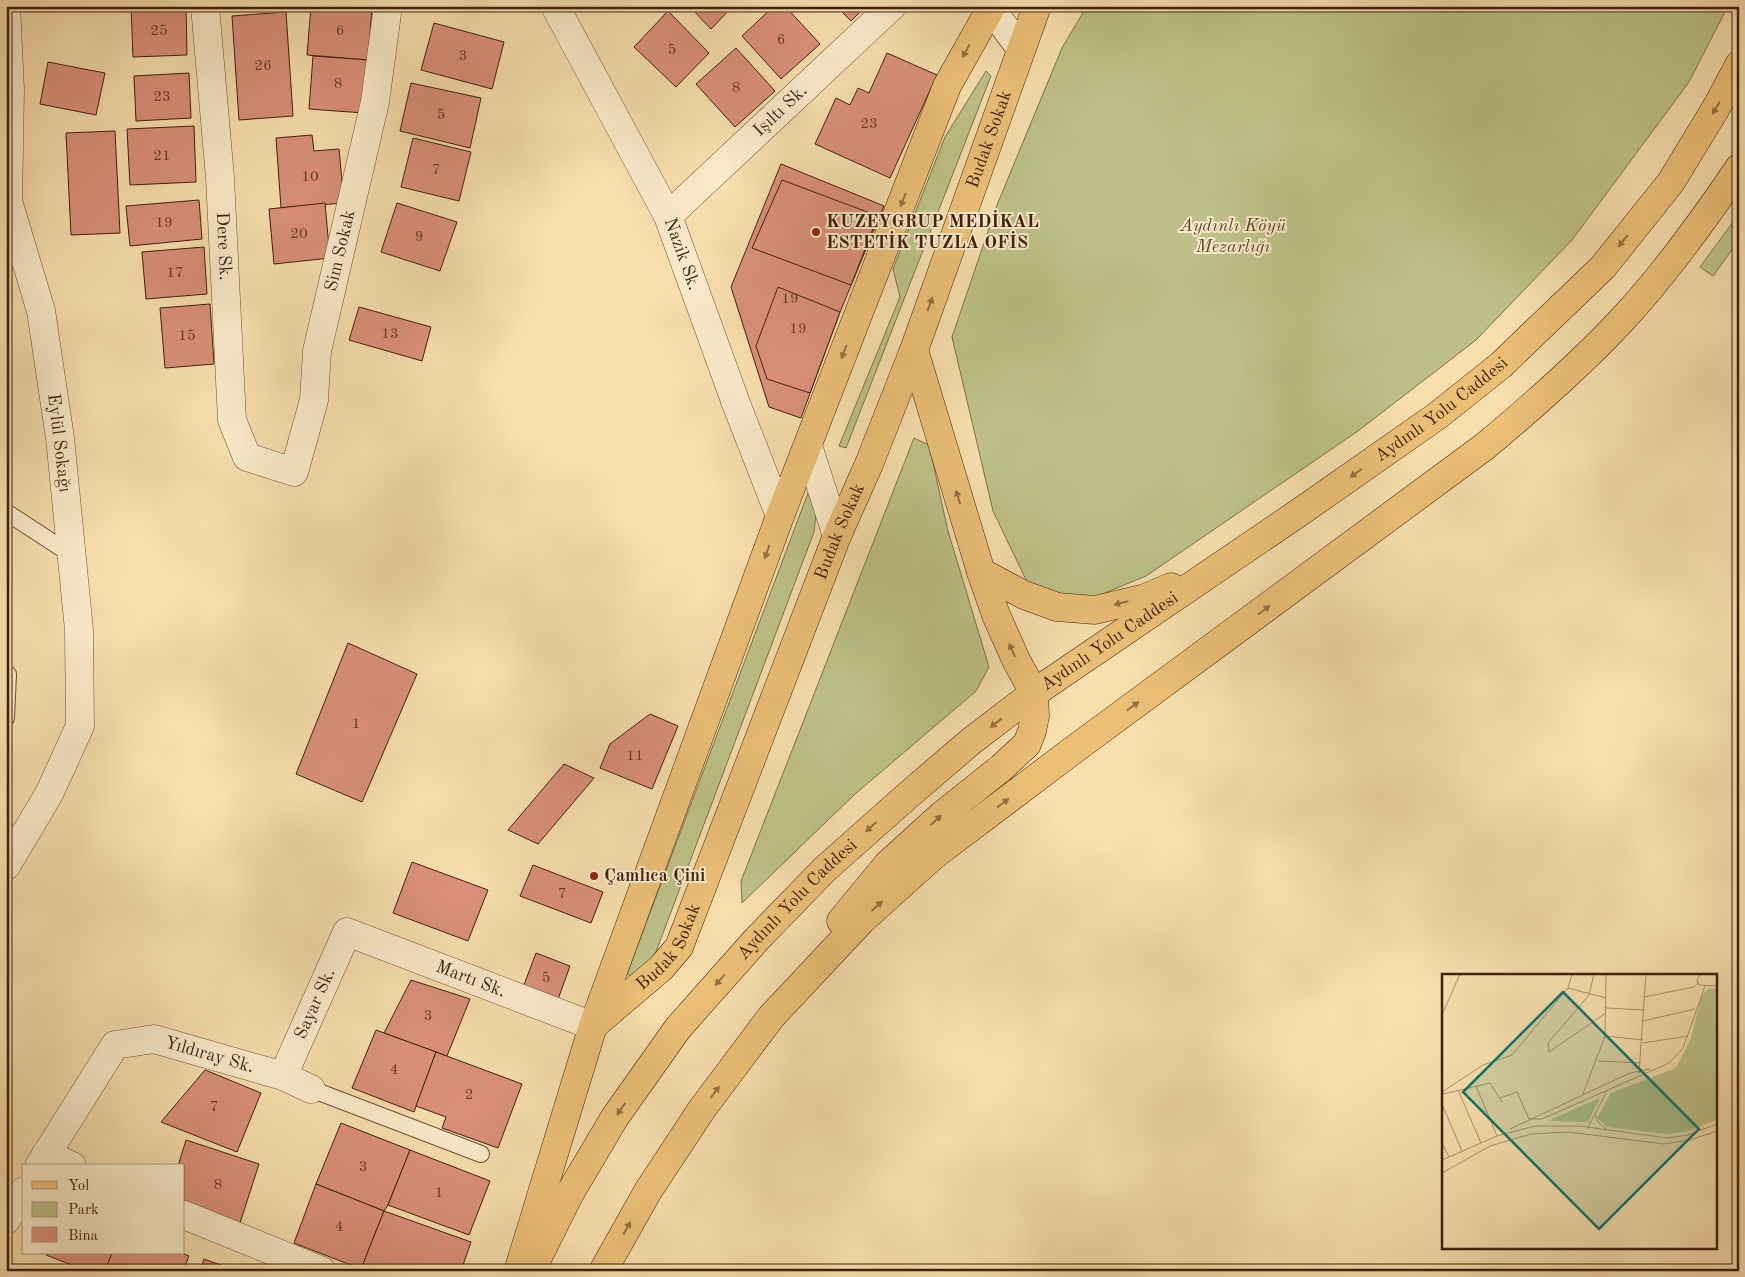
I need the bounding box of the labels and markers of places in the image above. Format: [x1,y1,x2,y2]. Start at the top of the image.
place label: KUZEYGRUP MEDİKAL ESTETİK TUZLA OFİS [826,210,1039,252]
marker: KUZEYGRUP MEDİKAL ESTETİK TUZLA OFİS [810,226,822,238]
place label: Çamlıca Çini [604,867,705,885]
marker: Çamlıca Çini [588,870,600,882]

